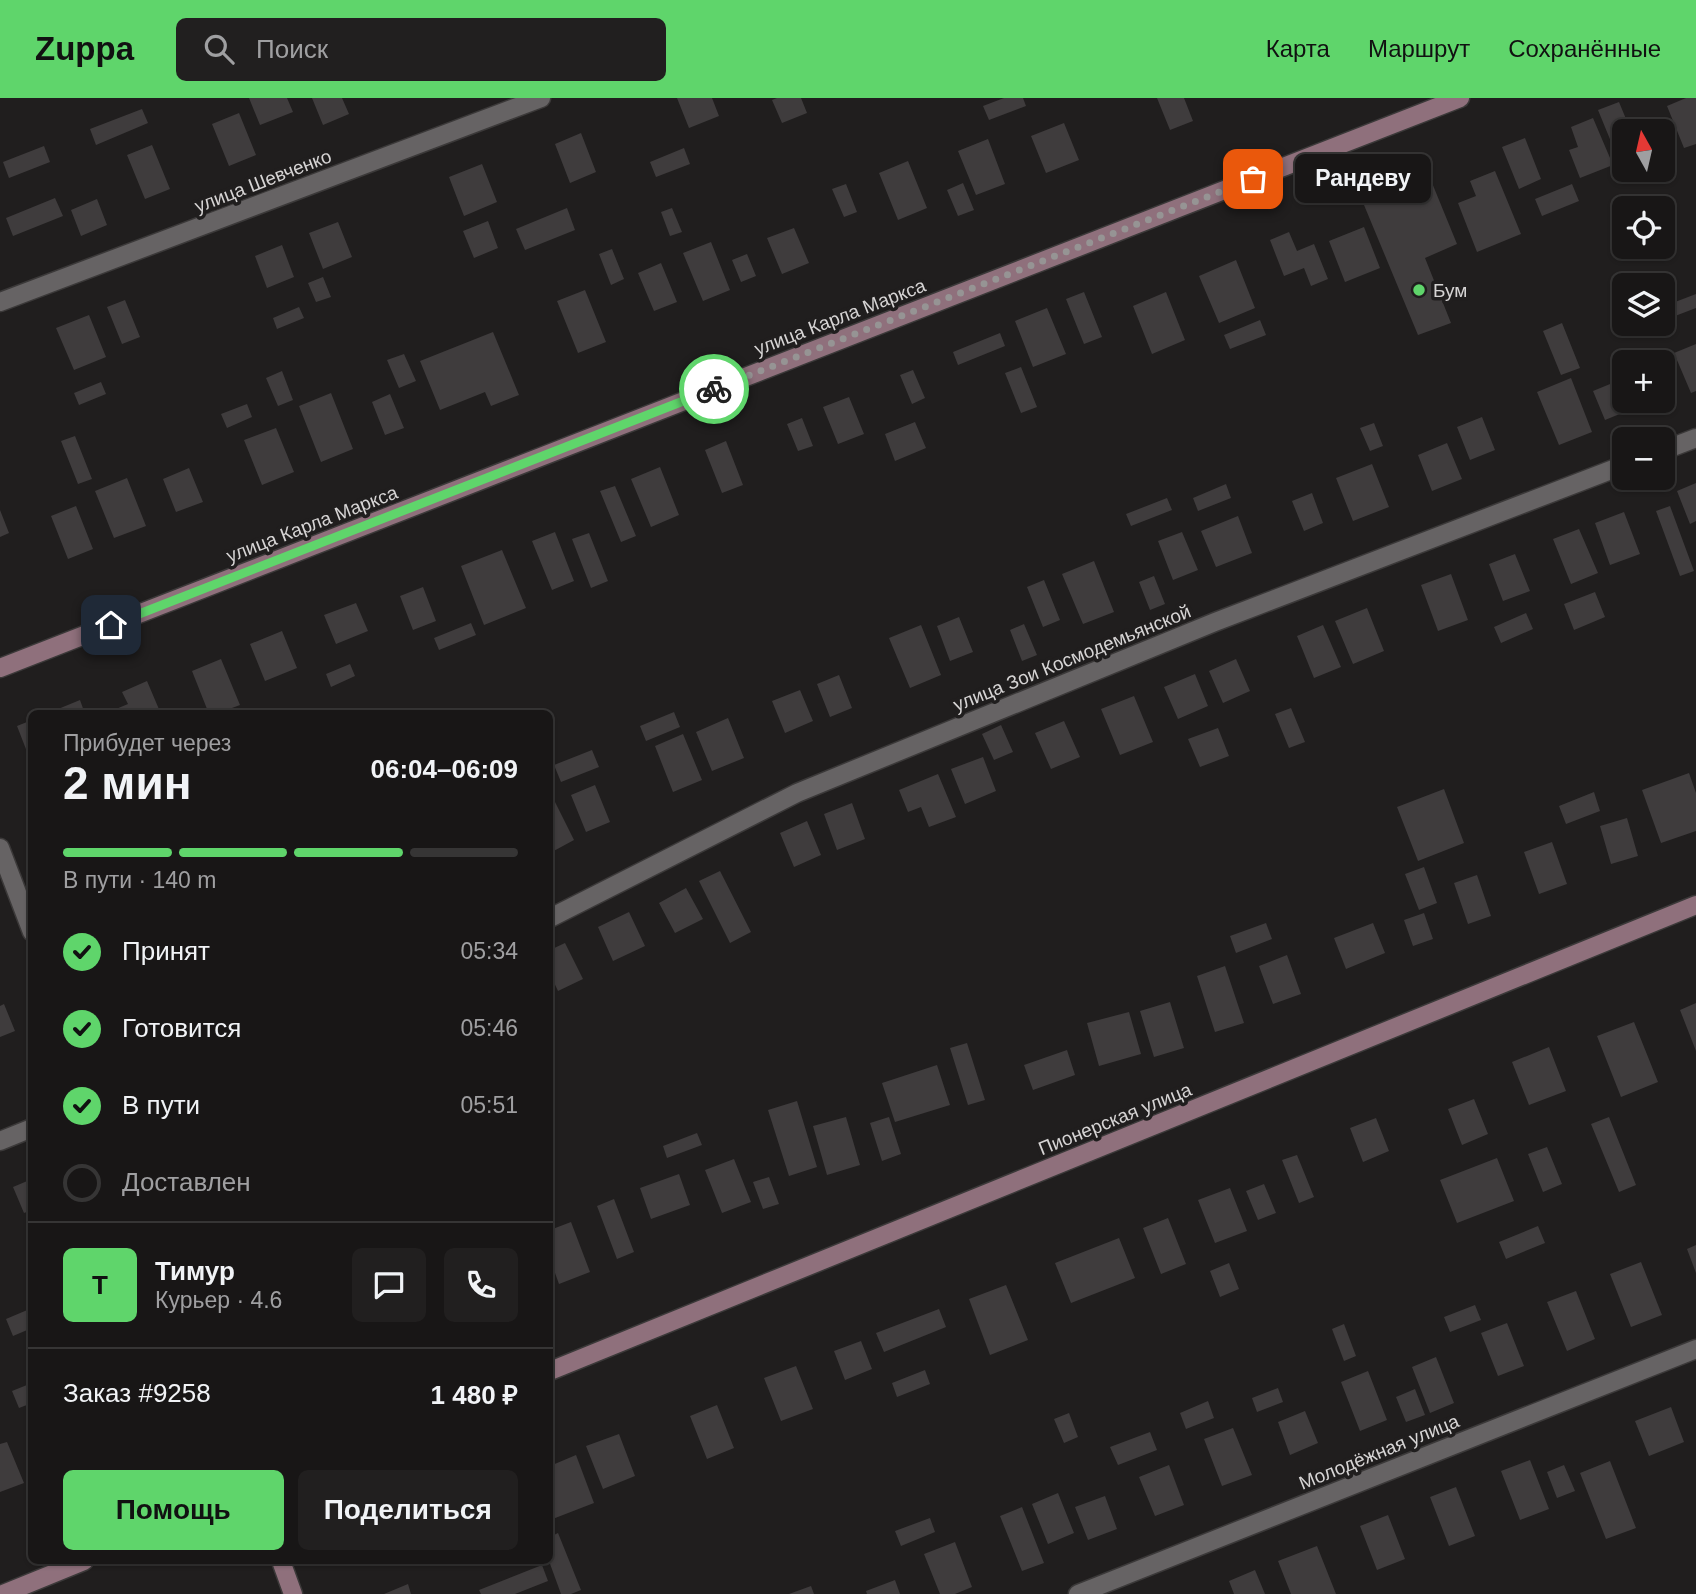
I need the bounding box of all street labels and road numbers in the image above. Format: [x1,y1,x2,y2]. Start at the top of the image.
street label: улица Шевченко [192,145,334,217]
street label: улица Карла Маркса [751,274,929,359]
street label: улица Карла Маркса [223,481,401,566]
street label: улица Зои Космодемьянской [950,601,1194,715]
street label: Пионерская улица [1035,1079,1195,1159]
street label: Молодёжная улица [1296,1410,1463,1494]

